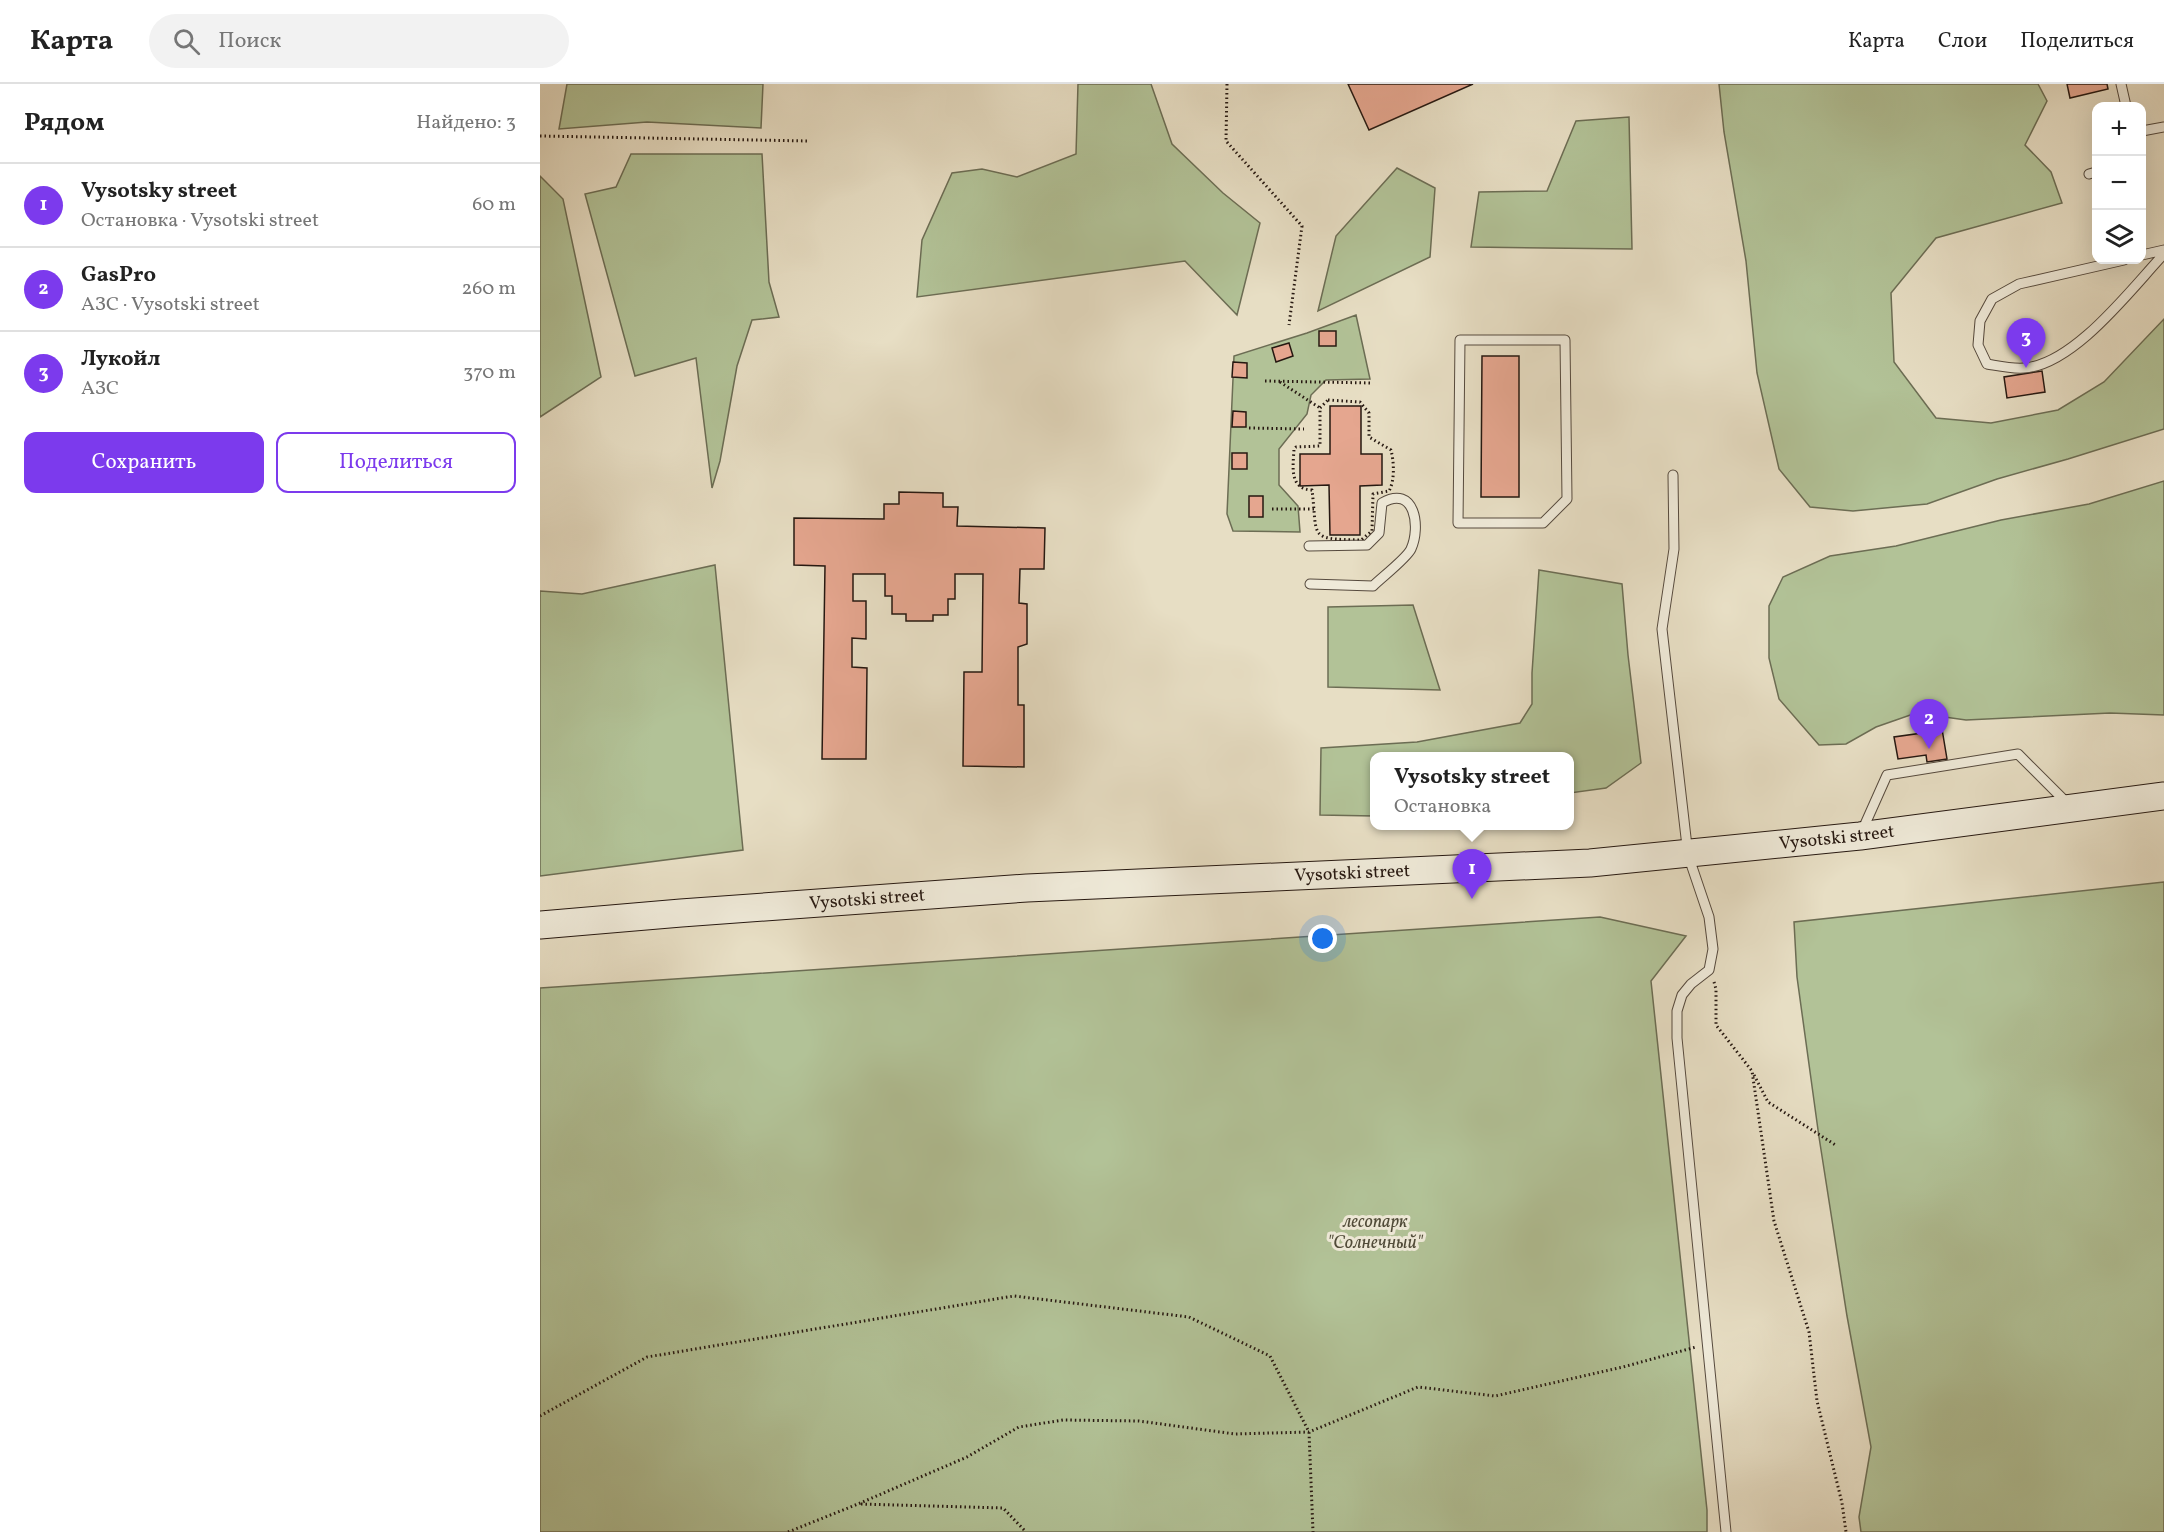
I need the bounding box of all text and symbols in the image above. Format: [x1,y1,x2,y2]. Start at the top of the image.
search box [149,14,569,68]
text: Карта [30,22,113,61]
icon: search [170,25,203,58]
text: Поиск [218,26,281,57]
text: Карта [1848,27,1905,56]
text: Слои [1938,27,1987,56]
text: Поделиться [2020,27,2134,56]
map controls [2092,102,2146,264]
button: + [2092,102,2146,156]
text: Рядом [24,105,104,141]
text: Найдено: 3 [416,109,516,137]
button: − [2092,156,2146,210]
text: Vysotsky street [81,176,237,207]
text: 1 [39,191,48,219]
text: 60 m [472,191,516,219]
text: Остановка · Vysotski street [81,207,319,235]
button: layers [2092,210,2146,264]
text: GasPro [81,260,156,291]
text: 2 [38,275,49,303]
text: 260 m [461,275,516,303]
text: АЗС · Vysotski street [81,291,260,319]
pin: 3 [2006,318,2046,368]
text: Лукойл [81,344,160,375]
text: 3 [38,359,49,387]
text: 370 m [463,359,516,387]
text: АЗС [81,375,119,403]
button: Сохранить [24,432,264,493]
button: Поделиться [276,432,516,493]
pin: 2 [1910,700,1948,749]
popup [1370,752,1574,830]
text: Vysotsky street [1394,762,1550,793]
text: Остановка [1394,793,1491,821]
street label: Vysotski street [1778,819,1896,857]
pin: 1 [1452,850,1492,899]
street label: Vysotski street [1294,858,1411,889]
street label: Vysotski street [808,883,926,916]
your location [1308,924,1337,953]
park label: лесопарк "Солнечный" [1327,1210,1424,1256]

